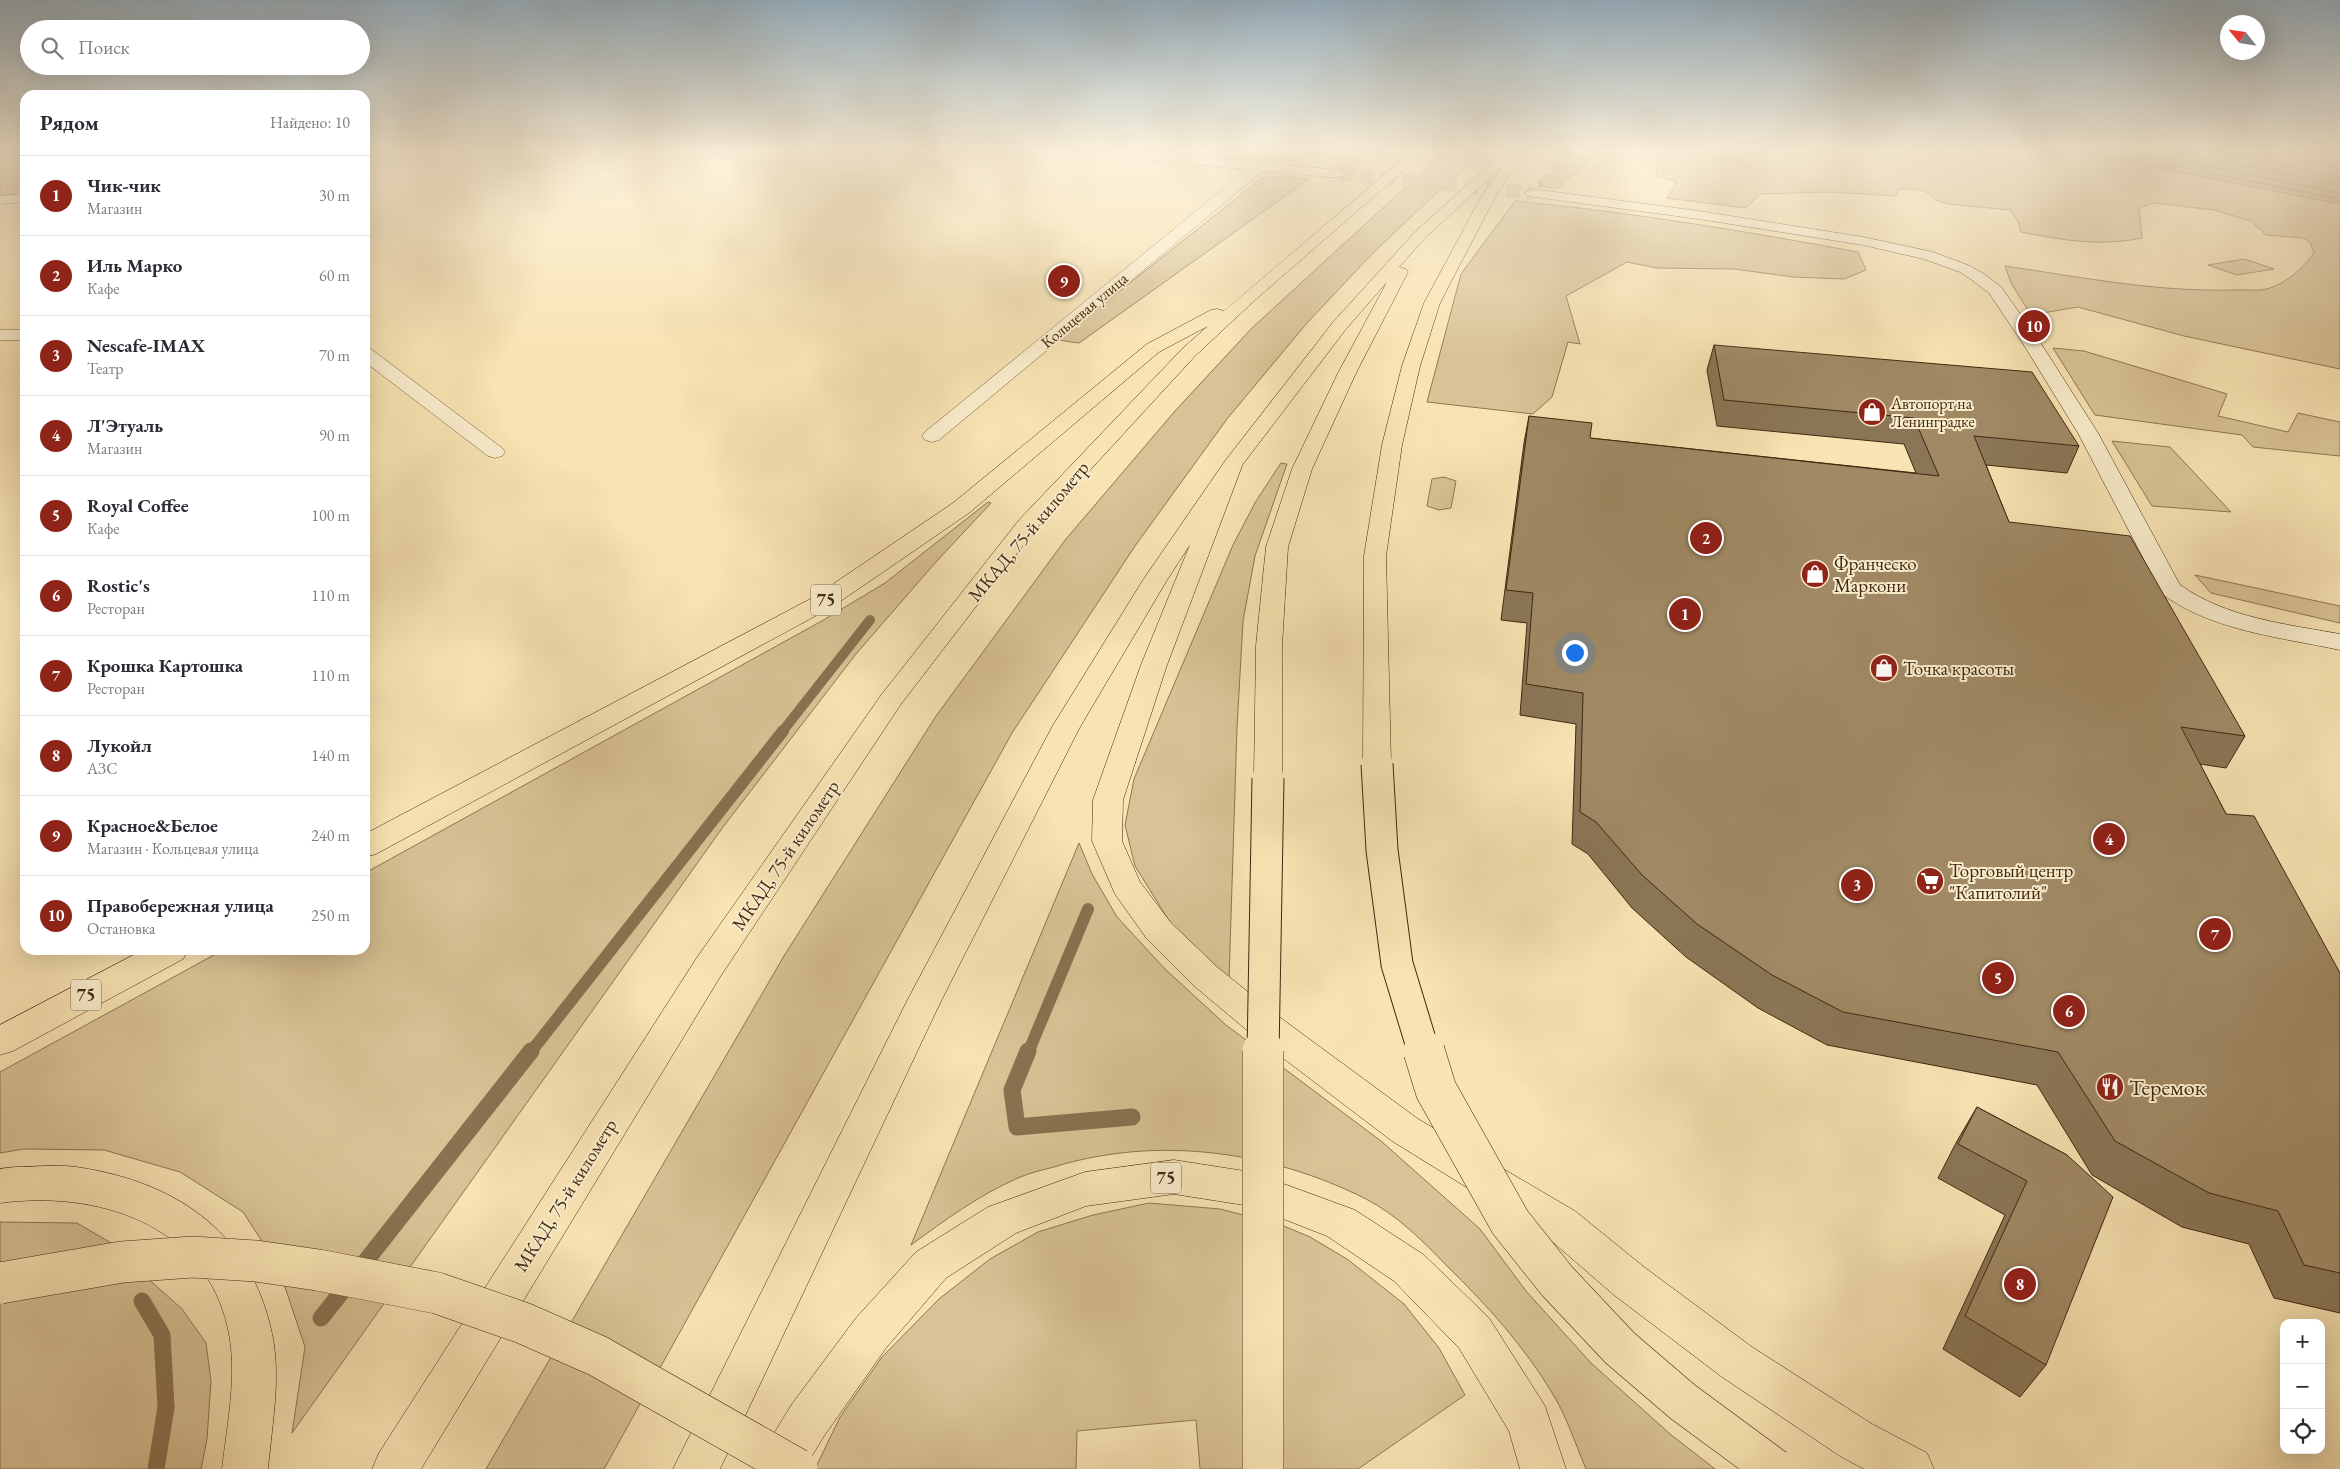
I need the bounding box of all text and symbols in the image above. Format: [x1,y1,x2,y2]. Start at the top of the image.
north arrow [2220,15,2265,60]
search box [20,20,370,75]
icon: search [38,34,66,62]
text: Поиск [78,35,130,60]
text: Рядом [40,109,99,136]
text: Найдено: 10 [270,112,350,133]
text: Чик-чик [87,173,161,198]
text: 1 [52,185,60,206]
text: 30 m [319,185,350,206]
text: Магазин [87,198,142,219]
text: Иль Марко [87,253,182,278]
pin: 9 [1048,262,1080,300]
text: 2 [52,265,60,286]
text: 60 m [319,265,350,286]
street label: Кольцевая улица [1037,268,1133,353]
text: Кафе [87,278,120,299]
pin: 10 [2018,307,2050,345]
text: Nescafe-IMAX [87,333,205,358]
text: 3 [52,345,60,366]
text: 70 m [319,345,350,366]
text: Театр [87,358,124,379]
place label: Автопорт на Ленинградке [1890,393,1975,432]
shop icon: Автопорт на Ленинградке [1857,397,1887,427]
text: Л'Этуаль [87,413,163,438]
text: 4 [52,425,60,446]
text: 90 m [319,425,350,446]
text: Магазин [87,438,142,459]
street label: МКАД, 75-й километр [962,456,1095,607]
text: Royal Coffee [87,493,189,518]
text: 5 [52,505,60,526]
text: 100 m [311,505,350,526]
text: Кафе [87,518,120,539]
pin: 2 [1690,519,1722,557]
place label: Франческо Маркони [1834,551,1917,598]
shop icon: Франческо Маркони [1800,559,1830,589]
text: Rostic's [87,573,150,598]
road number: 75 [811,584,841,616]
text: 6 [52,585,60,606]
text: 110 m [311,585,350,606]
pin: 1 [1669,595,1701,633]
text: Ресторан [87,598,145,619]
your location [1562,640,1588,666]
text: Крошка Картошка [87,653,243,678]
shop icon: Точка красоты [1869,653,1899,683]
place label: Точка красоты [1903,656,2015,681]
text: 7 [52,665,60,686]
text: 110 m [311,665,350,686]
text: Ресторан [87,678,145,699]
text: Лукойл [87,733,152,758]
text: 8 [52,745,60,766]
text: 140 m [311,745,350,766]
text: АЗС [87,758,118,779]
street label: МКАД, 75-й километр [726,775,845,935]
text: Красное&Белое [87,813,218,838]
pin: 4 [2093,820,2125,858]
text: 9 [52,825,60,846]
text: 240 m [311,825,350,846]
text: Магазин · Кольцевая улица [87,838,259,859]
place label: Торговый центр "Капитолий" [1949,858,2073,905]
pin: 3 [1841,866,1873,904]
supermarket icon: Торговый центр "Капитолий" [1915,866,1945,896]
text: Правобережная улица [87,893,274,918]
text: 10 [48,905,64,926]
text: 250 m [311,905,350,926]
pin: 7 [2199,915,2231,953]
text: Остановка [87,918,156,939]
pin: 5 [1982,959,2014,997]
road number: 75 [71,980,101,1010]
pin: 6 [2053,992,2085,1030]
restaurant icon: Теремок [2095,1072,2125,1102]
place label: Теремок [2129,1073,2206,1102]
street label: МКАД, 75-й километр [508,1114,623,1277]
road number: 75 [1151,1162,1181,1194]
pin: 8 [2004,1265,2036,1303]
map controls [2280,1319,2325,1454]
button: + [2280,1319,2325,1364]
button: − [2280,1364,2325,1409]
button: locate [2280,1409,2325,1454]

